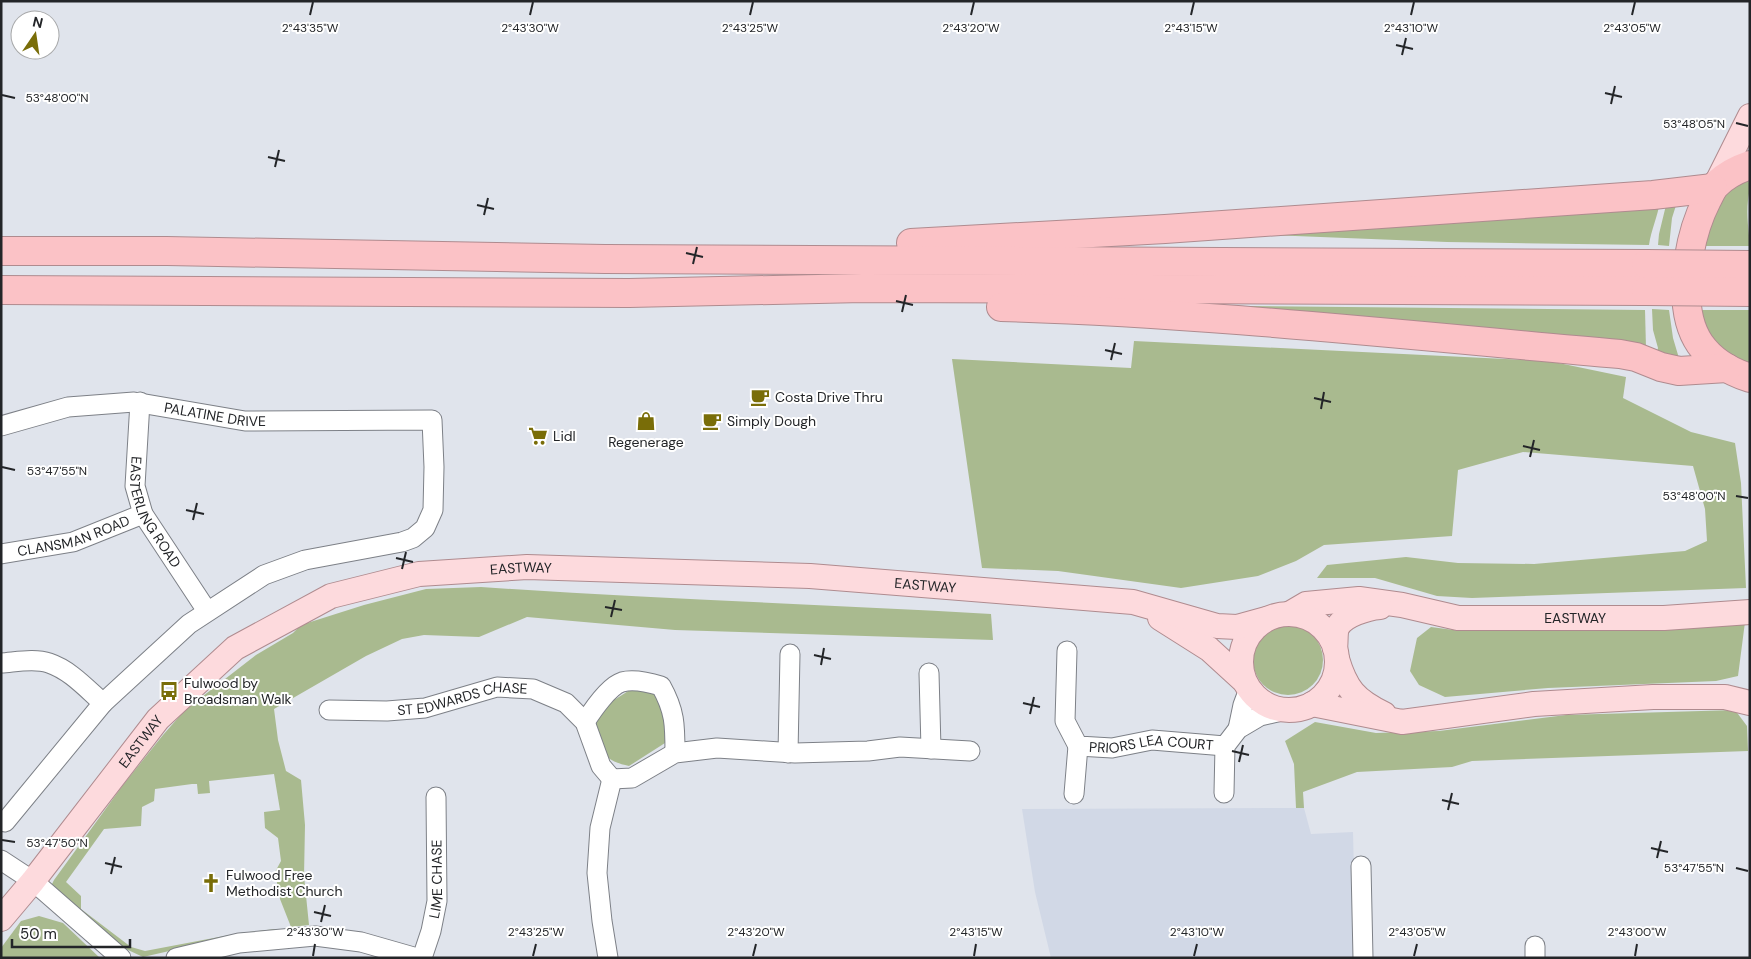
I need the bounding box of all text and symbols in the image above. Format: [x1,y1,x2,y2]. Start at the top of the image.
north arrow [10,10,60,60]
text: N [31,12,45,32]
text: 2°43'35"W [282,20,339,36]
text: 2°43'30"W [501,20,559,36]
text: 2°43'25"W [722,20,779,36]
text: 2°43'20"W [942,20,1000,36]
text: 2°43'15"W [1164,20,1218,36]
text: 2°43'10"W [1384,20,1439,36]
text: 2°43'05"W [1603,20,1661,36]
text: 53°48'00"N [25,90,89,106]
text: 53°48'05"N [1663,116,1725,132]
cafe icon: Costa Drive Thru [749,386,771,408]
place label: Costa Drive Thru [775,388,883,406]
street label: PALATINE DRIVE [163,398,266,430]
shop icon: Regenerage [635,410,657,432]
cafe icon: Simply Dough [701,410,723,432]
place label: Simply Dough [727,412,816,430]
supermarket icon: Lidl [527,425,549,447]
place label: Lidl [553,427,576,445]
place label: Regenerage [608,433,684,451]
street label: EASTERLING ROAD [126,456,185,571]
text: 53°47'55"N [27,463,87,479]
text: 53°48'00"N [1662,488,1726,504]
street label: CLANSMAN ROAD [16,511,132,560]
street label: EASTWAY [489,558,552,578]
street label: EASTWAY [894,574,957,597]
street label: EASTWAY [1544,609,1606,627]
place label: Fulwood by Broadsman Walk [184,674,292,708]
street label: ST EDWARDS CHASE [397,678,528,719]
bus stop icon: Fulwood by Broadsman Walk [158,680,180,702]
street label: EASTWAY [115,711,167,771]
street label: PRIORS LEA COURT [1089,731,1214,757]
text: 53°47'50"N [26,835,88,851]
street label: LIME CHASE [425,839,447,920]
text: 53°47'55"N [1664,860,1724,876]
place label: Fulwood Free Methodist Church [226,866,342,900]
church icon: Fulwood Free Methodist Church [200,872,222,894]
scale bar [12,916,130,948]
text: 50 m [20,924,57,944]
text: 2°43'30"W [286,924,344,940]
text: 2°43'25"W [508,924,565,940]
text: 2°43'20"W [727,924,785,940]
text: 2°43'15"W [949,924,1003,940]
text: 2°43'10"W [1170,924,1225,940]
text: 2°43'05"W [1388,924,1446,940]
text: 2°43'00"W [1608,924,1667,940]

